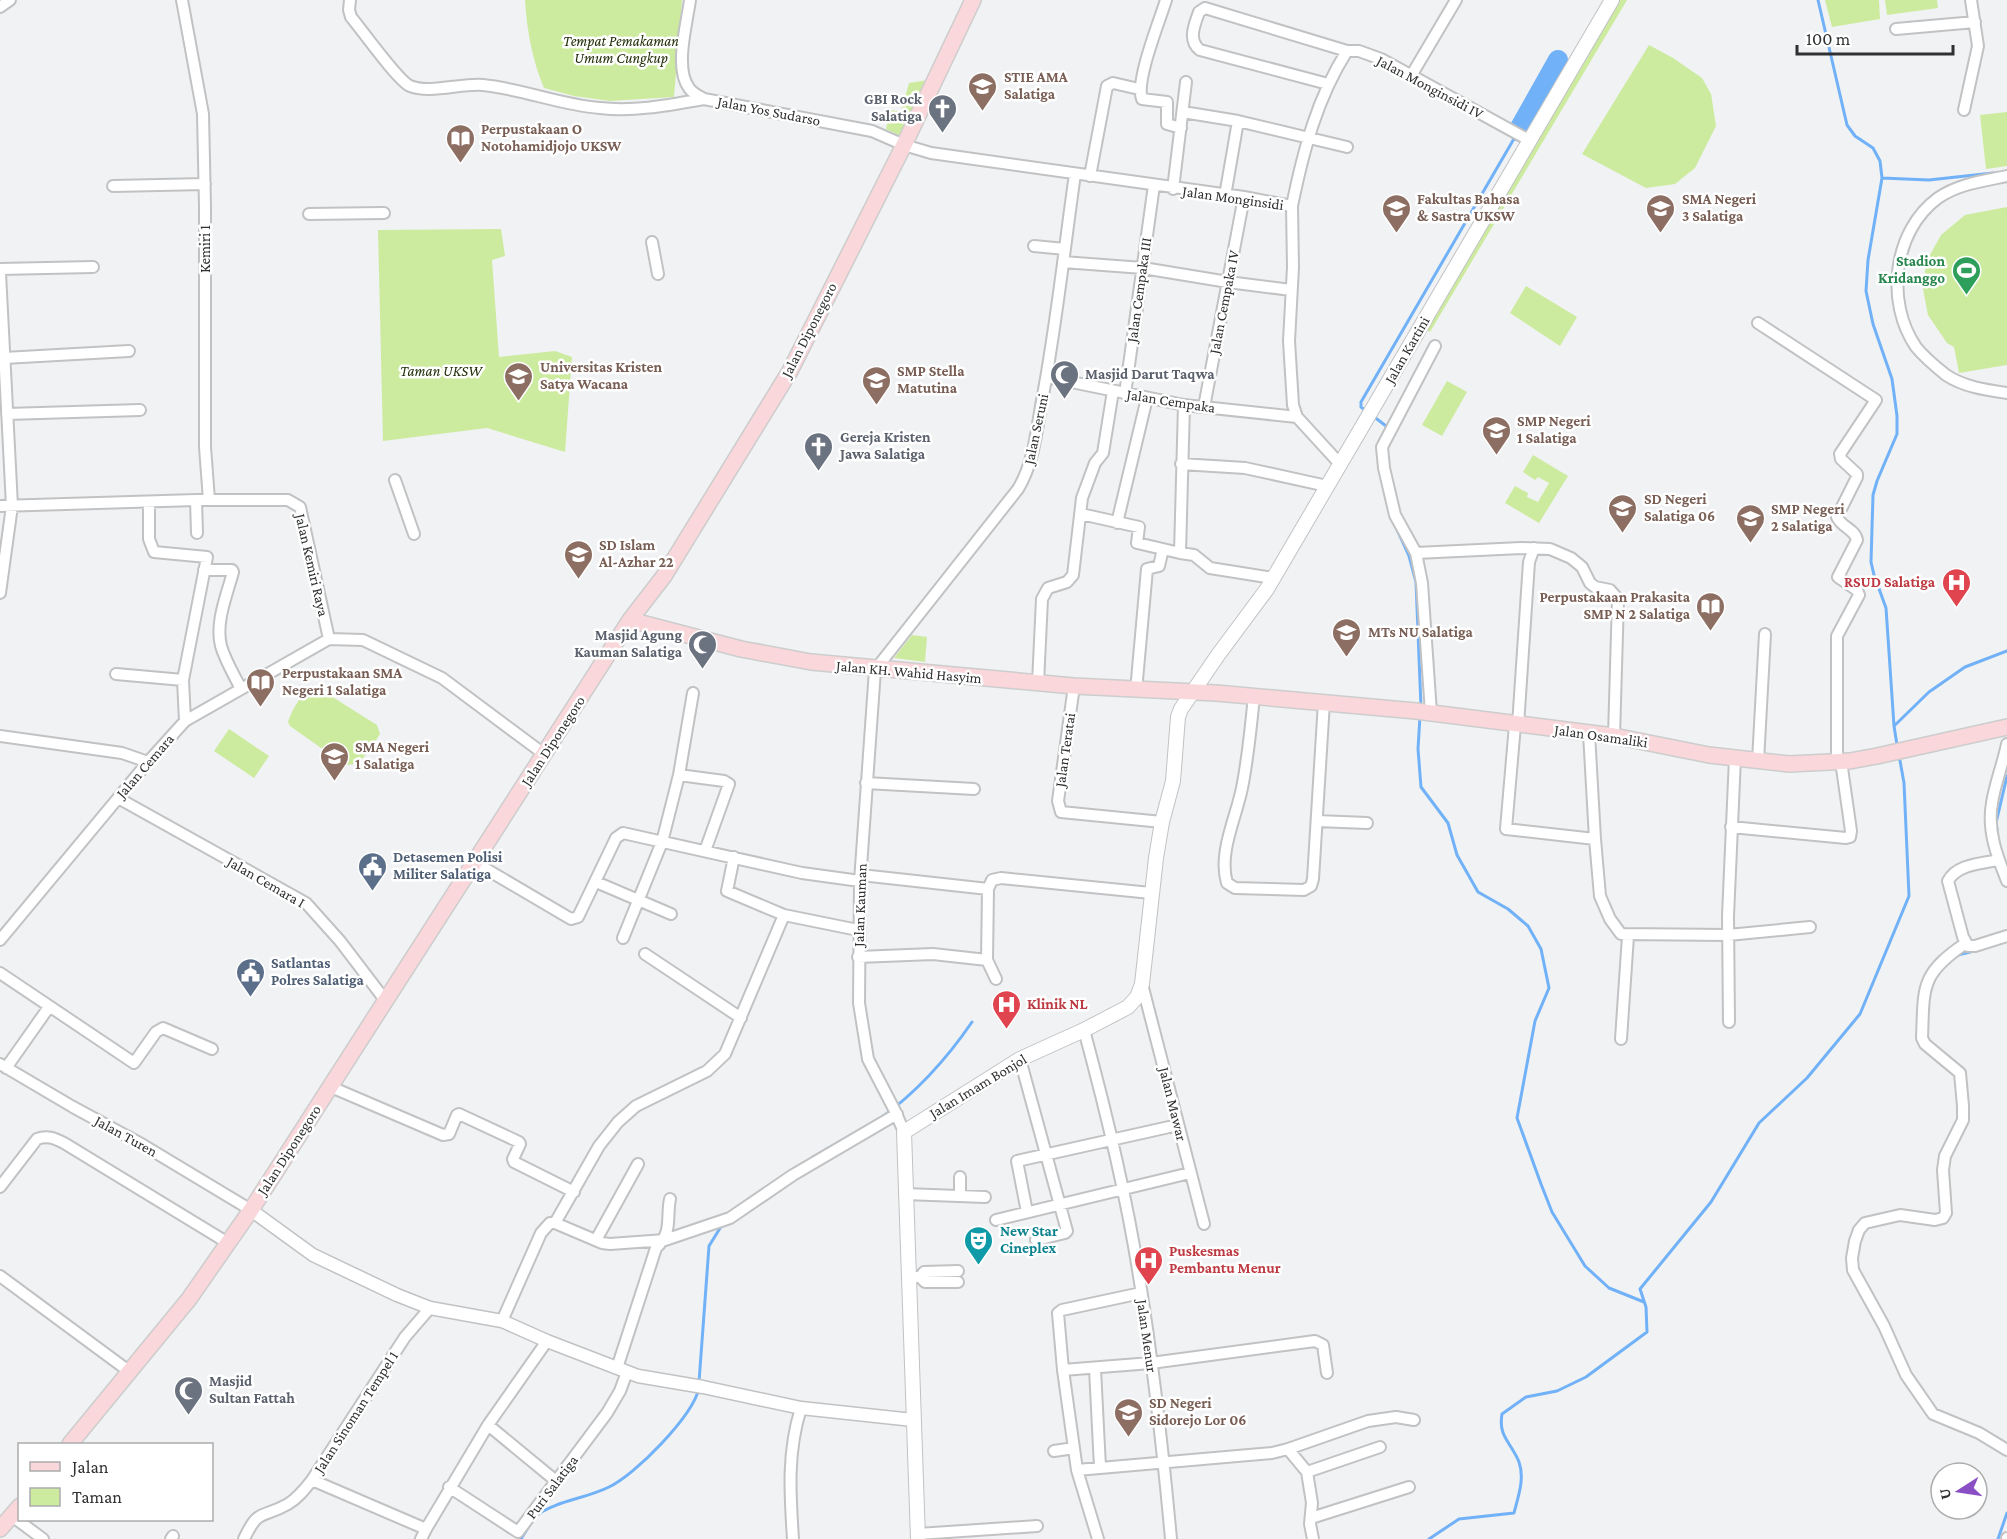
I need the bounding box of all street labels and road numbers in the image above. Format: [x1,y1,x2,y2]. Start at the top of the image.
street label: Jalan Monginsidi IV [1372,51,1486,123]
street label: Jalan Yos Sudarso [714,93,822,130]
street label: Jalan Monginsidi [1179,183,1285,214]
street label: Kemiri 1 [197,225,213,273]
street label: Jalan Cempaka III [1123,236,1155,346]
street label: Jalan Cempaka IV [1206,248,1243,357]
street label: Jalan Diponegoro [777,280,841,382]
street label: Jalan Kartini [1380,314,1434,389]
street label: Jalan Cempaka [1123,386,1216,417]
street label: Jalan Seruni [1020,392,1052,468]
street label: Jalan Kemiri Raya [291,510,332,618]
street label: Jalan KH. Wahid Hasyim [833,657,982,687]
street label: Jalan Diponegoro [517,693,589,791]
street label: Jalan Teratai [1052,712,1079,790]
street label: Jalan Osamaliki [1551,721,1649,751]
street label: Jalan Cemara [112,731,178,803]
street label: Jalan Cemara I [222,852,308,912]
street label: Jalan Kauman [850,863,870,949]
street label: Jalan Imam Bonjol [925,1051,1030,1123]
street label: Jalan Mawar [1155,1063,1190,1144]
street label: Jalan Diponegoro [253,1102,325,1200]
street label: Jalan Turen [90,1111,160,1161]
street label: Jalan Menur [1133,1296,1160,1374]
street label: Jalan Sinoman Tempel 1 [310,1348,402,1478]
street label: Puri Salatiga [523,1452,582,1523]

